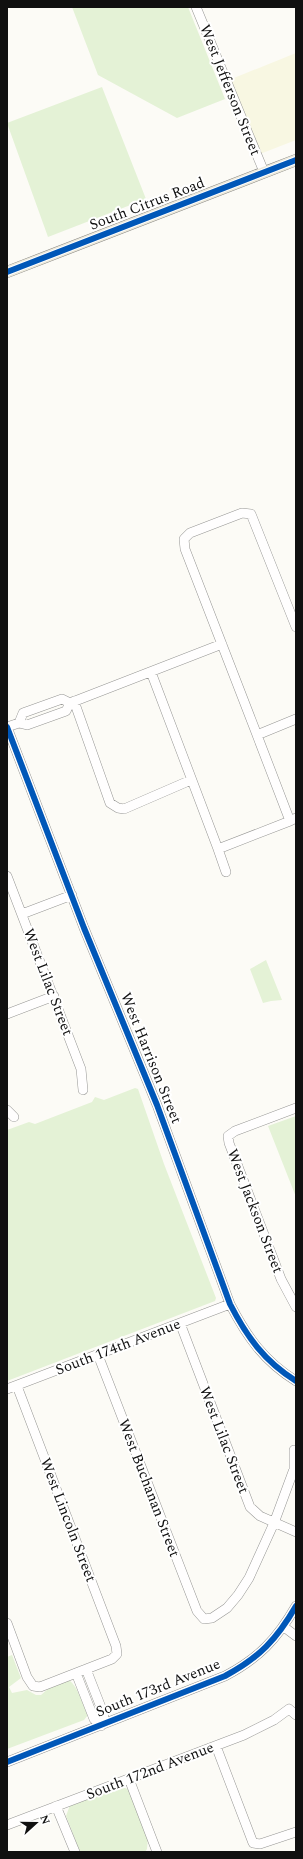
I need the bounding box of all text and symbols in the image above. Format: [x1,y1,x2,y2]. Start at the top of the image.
street label: West Jefferson Street [193,21,267,159]
street label: South Citrus Road [86,171,208,237]
street label: West Lilac Street [17,925,79,1039]
street label: West Harrison Street [114,989,188,1127]
street label: West Jackson Street [221,1146,289,1276]
street label: South 174th Avenue [52,1313,184,1381]
street label: West Lilac Street [193,1383,255,1497]
street label: West Buchanan Street [112,1416,186,1560]
street label: West Lincoln Street [34,1454,102,1586]
street label: South 173rd Avenue [92,1652,224,1724]
street label: South 172nd Avenue [83,1736,217,1806]
north arrow [16,1803,56,1843]
text: N [35,1812,54,1827]

